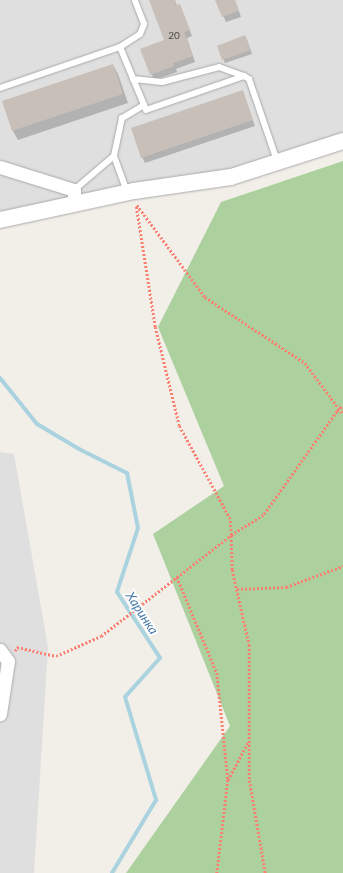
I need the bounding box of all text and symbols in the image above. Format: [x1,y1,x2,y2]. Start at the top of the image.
house number: 20 [168,30,180,42]
water label: Харинка [123,589,161,637]

